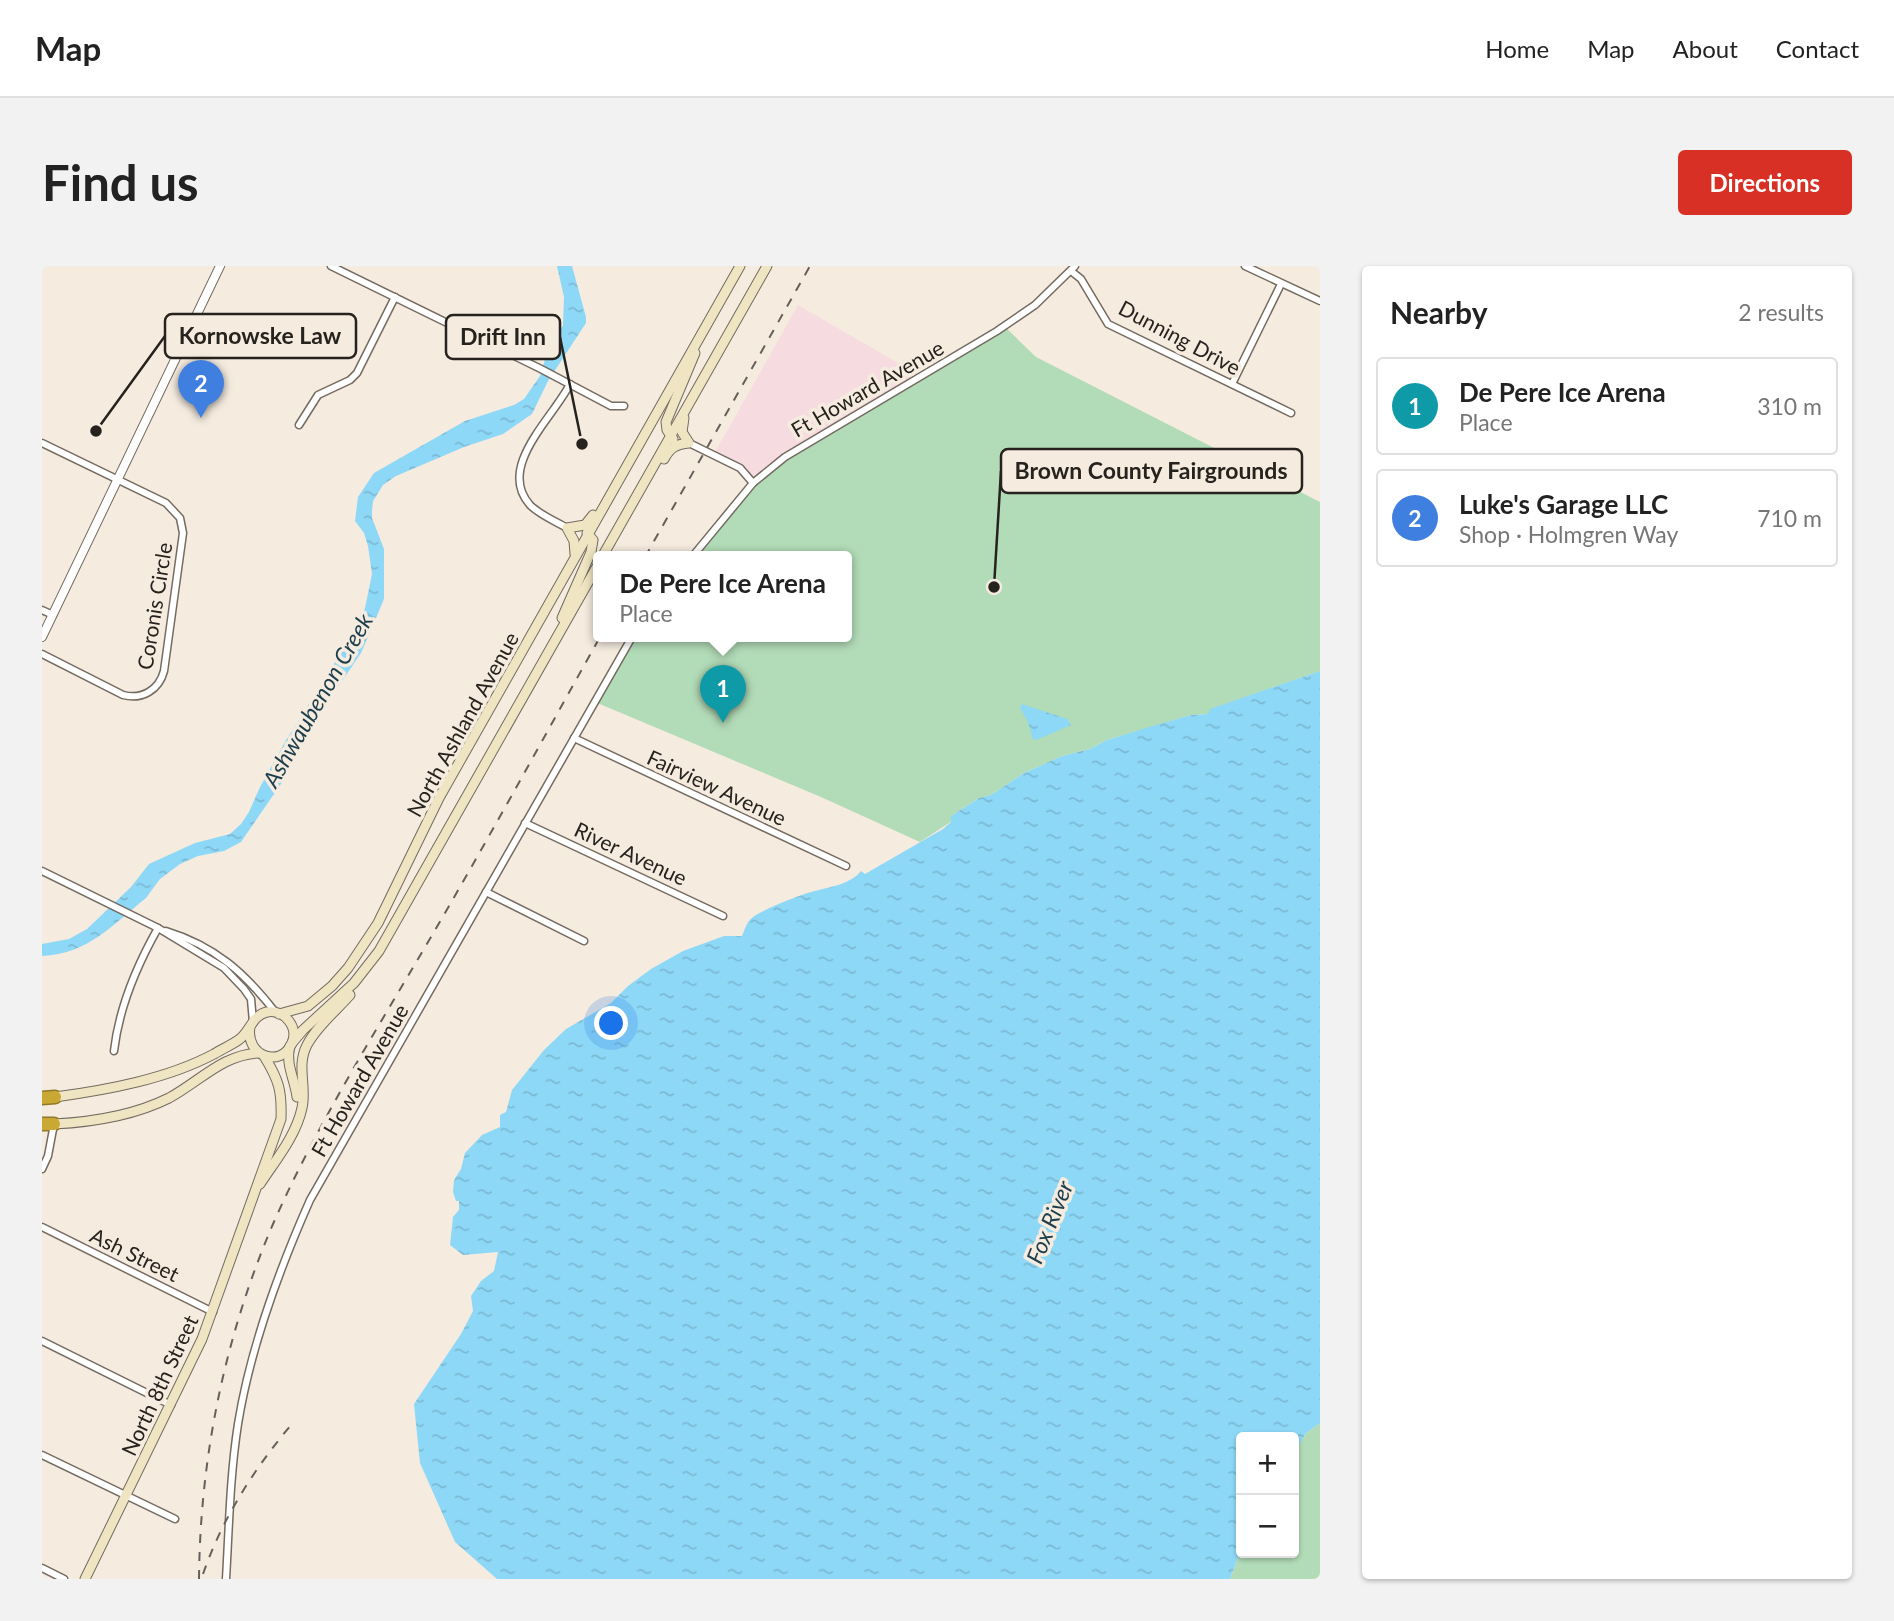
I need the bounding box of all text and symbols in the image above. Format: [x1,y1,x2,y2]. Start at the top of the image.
text: Map [35,28,101,68]
text: Home [1485,34,1549,63]
text: Map [1587,34,1635,63]
text: About [1673,34,1738,63]
text: Contact [1776,34,1859,63]
button: Directions [1678,150,1852,215]
text: Find us [42,153,199,211]
street label: Dunning Drive [1115,294,1245,380]
text: Nearby [1390,294,1488,330]
text: 2 results [1738,298,1824,326]
callout: Kornowske Law [165,314,356,358]
callout: Drift Inn [446,315,560,359]
text: Kornowske Law [179,321,342,349]
text: Drift Inn [460,322,546,350]
street label: Ft Howard Avenue [786,334,948,442]
pin: 2 [178,360,224,418]
text: De Pere Ice Arena [1459,376,1666,408]
text: 1 [1408,392,1422,420]
text: 310 m [1757,392,1822,420]
text: Place [1459,408,1513,436]
callout: Brown County Fairgrounds [1001,449,1302,493]
text: Brown County Fairgrounds [1014,456,1288,484]
text: Luke's Garage LLC [1459,488,1668,520]
text: 2 [1408,504,1422,532]
text: 710 m [1757,504,1822,532]
text: Shop · Holmgren Way [1459,520,1678,548]
street label: Coronis Circle [132,541,176,671]
popup [593,551,852,642]
text: De Pere Ice Arena [619,567,826,599]
text: Place [619,599,673,627]
water label: Ashwaubenon Creek [256,607,379,793]
street label: North Ashland Avenue [401,627,523,821]
pin: 1 [700,665,746,723]
street label: Fairview Avenue [643,744,791,830]
street label: River Avenue [571,816,691,890]
street label: Ft Howard Avenue [305,999,413,1161]
your location [594,1006,628,1040]
water label: Fox River [1020,1175,1079,1267]
street label: Ash Street [87,1222,184,1286]
street label: North 8th Street [116,1310,203,1459]
map controls [1236,1432,1299,1558]
button: + [1236,1432,1299,1495]
button: − [1236,1495,1299,1558]

